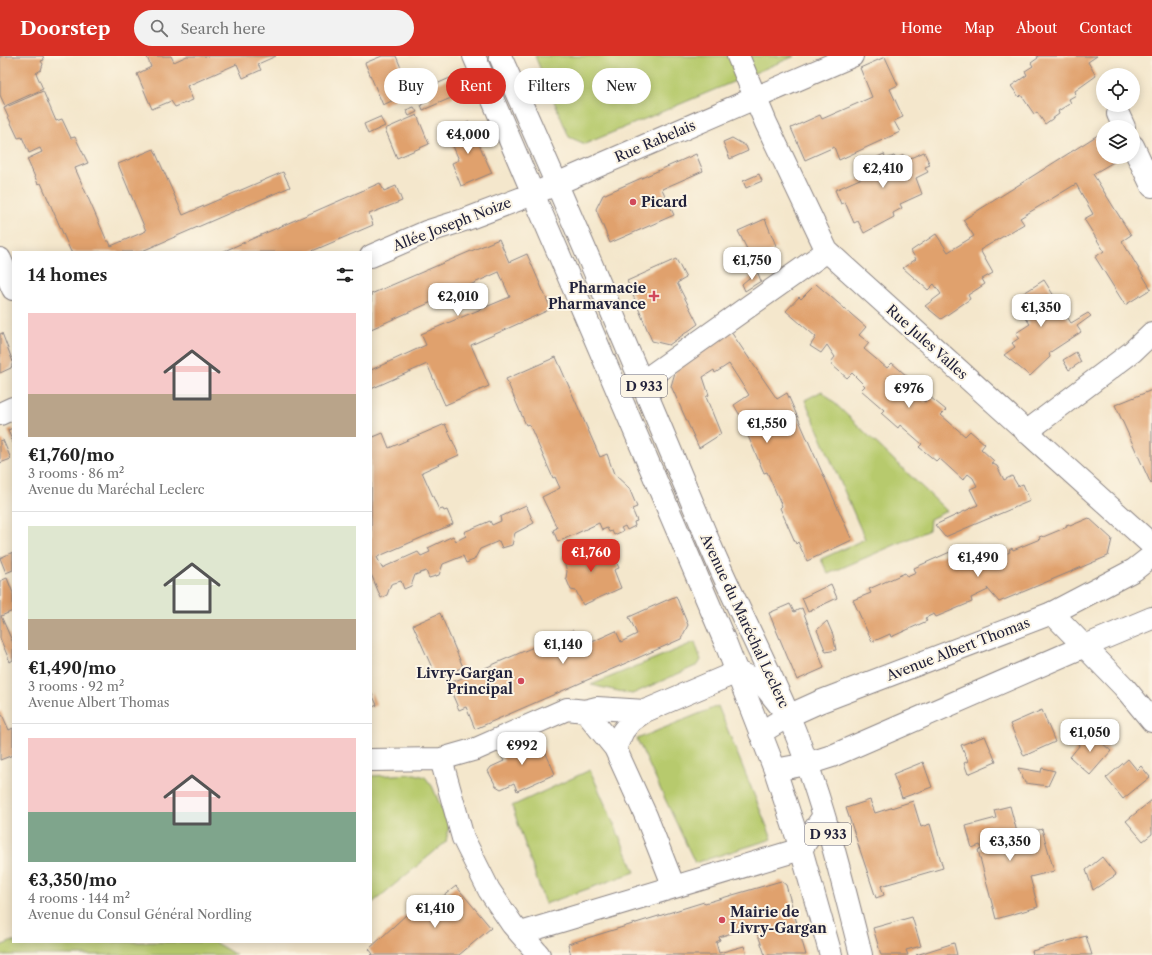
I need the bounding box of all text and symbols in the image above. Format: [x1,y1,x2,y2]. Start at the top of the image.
search box [134,10,414,46]
text: Doorstep [20,17,110,40]
icon: search [148,17,170,39]
text: Search here [180,19,265,38]
text: Home [901,19,942,37]
text: Map [964,19,994,37]
text: About [1016,19,1057,37]
text: Contact [1079,19,1132,37]
chip: Buy [384,68,438,104]
chip: Rent [446,68,506,104]
chip: Filters [514,68,584,104]
chip: New [592,68,651,104]
map controls [1096,68,1140,164]
button: locate [1096,68,1140,112]
street label: Rue Rabelais [612,116,698,166]
button: layers [1096,120,1140,164]
pin: €4,000 [435,121,501,155]
text: €4,000 [446,126,490,142]
pin: €2,410 [850,155,916,189]
text: €2,410 [862,160,904,176]
street label: Allée Joseph Noize [389,193,514,255]
place label: Picard [641,193,688,211]
marker: Picard [628,197,638,207]
pin: €1,750 [719,247,785,281]
text: €1,750 [732,252,772,268]
icon: filters [334,264,356,286]
text: 14 homes [28,265,107,285]
place label: Pharmacie Pharmavance [548,279,646,313]
pin: €2,010 [425,283,491,317]
text: €2,010 [437,288,479,304]
marker: Pharmacie Pharmavance [649,291,659,301]
pin: €1,350 [1008,294,1074,328]
text: €1,350 [1021,299,1061,315]
street label: Rue Jules Valles [882,301,972,383]
icon: home [156,339,228,411]
road number: D 933 [621,375,667,397]
pin: €976 [885,375,933,409]
text: €976 [894,380,924,396]
pin: €1,550 [734,410,800,444]
text: €1,550 [747,415,787,431]
text: €1,760/mo [28,445,114,465]
text: 3 rooms · 86 m² [28,465,124,481]
text: Avenue du Maréchal Leclerc [28,481,205,497]
street label: Avenue du Maréchal Leclerc [696,530,793,711]
pin: €1,760 [558,539,624,573]
text: €1,760 [571,544,611,560]
pin: €1,490 [945,544,1011,578]
text: €1,490 [957,549,999,565]
icon: home [156,552,228,624]
street label: Avenue Albert Thomas [883,613,1032,685]
pin: €1,140 [530,631,596,665]
text: €1,140 [543,636,583,652]
text: €1,490/mo [28,658,116,678]
place label: Livry-Gargan Principal [416,664,513,698]
marker: Livry-Gargan Principal [516,676,526,686]
text: 3 rooms · 92 m² [28,678,124,694]
text: Avenue Albert Thomas [28,694,169,710]
pin: €1,050 [1057,719,1123,753]
text: €1,050 [1069,724,1111,740]
pin: €992 [498,732,546,766]
text: €992 [506,737,538,753]
icon: home [156,764,228,836]
road number: D 933 [805,823,851,845]
pin: €3,350 [977,828,1043,862]
text: €3,350 [989,833,1031,849]
text: €3,350/mo [28,870,117,890]
text: 4 rooms · 144 m² [28,890,130,906]
pin: €1,410 [402,895,468,929]
text: €1,410 [415,900,455,916]
place label: Mairie de Livry-Gargan [730,903,827,937]
text: Avenue du Consul Général Nordling [28,906,251,922]
marker: Mairie de Livry-Gargan [717,915,727,925]

